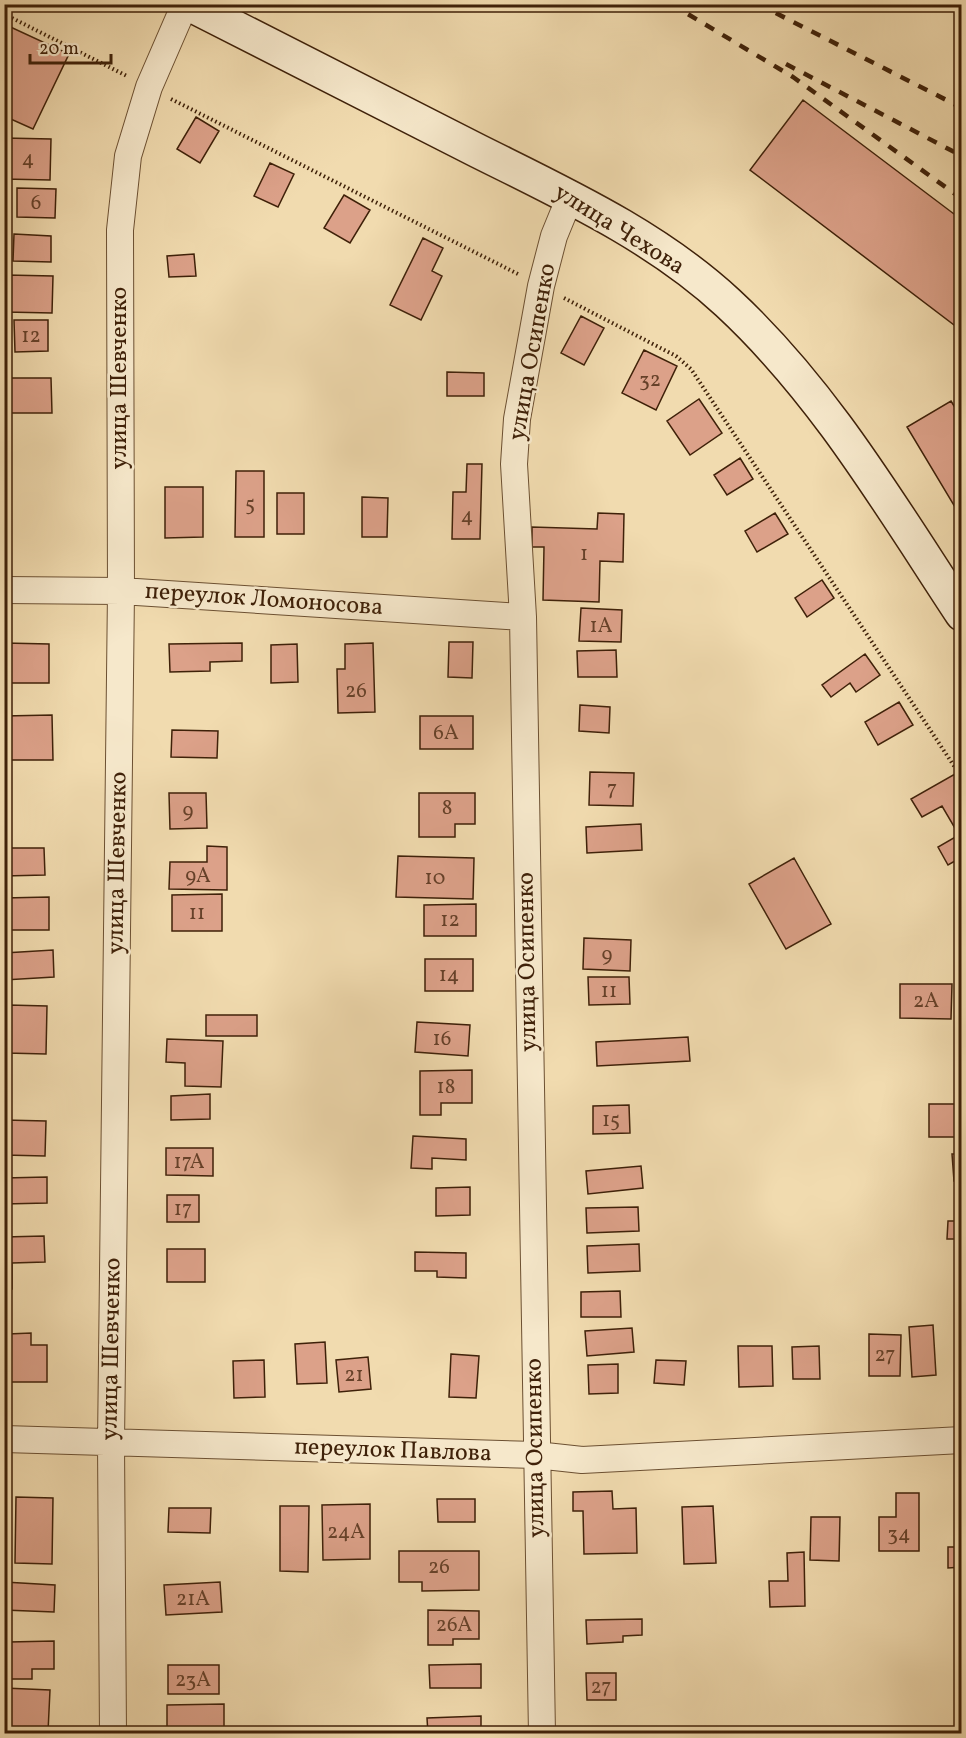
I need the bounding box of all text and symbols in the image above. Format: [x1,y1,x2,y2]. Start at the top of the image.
scale bar [30,27,111,65]
text: 20 m [39,37,79,62]
house number: 4 [22,145,34,174]
street label: улица Чехова [547,176,691,284]
house number: 6 [31,189,41,218]
street label: улица Осипенко [501,261,565,443]
street label: улица Шевченко [103,287,137,469]
house number: 12 [21,322,41,351]
house number: 32 [639,366,661,395]
house number: 5 [245,490,255,519]
house number: 4 [461,502,473,531]
house number: 1 [580,540,588,569]
street label: переулок Ломоносова [144,575,384,625]
house number: 1А [590,612,613,641]
house number: 26 [345,677,367,706]
house number: 6А [433,719,459,748]
street label: улица Шевченко [99,771,137,955]
house number: 7 [607,775,617,804]
house number: 8 [442,794,452,823]
house number: 9 [183,797,194,826]
house number: 9А [185,862,211,891]
house number: 10 [425,864,445,893]
street label: улица Осипенко [509,872,547,1052]
house number: 11 [189,899,205,928]
house number: 12 [440,906,460,935]
house number: 9 [602,941,613,970]
house number: 14 [439,961,459,990]
house number: 11 [601,977,617,1006]
house number: 2А [913,987,939,1016]
house number: 16 [433,1025,451,1054]
house number: 18 [437,1073,455,1102]
house number: 15 [602,1106,620,1135]
house number: 17А [173,1148,205,1177]
house number: 17 [174,1195,192,1224]
street label: улица Шевченко [93,1257,131,1441]
house number: 27 [875,1341,895,1370]
street label: улица Осипенко [517,1358,555,1538]
house number: 21 [344,1361,364,1390]
street label: переулок Павлова [294,1431,492,1471]
house number: 24А [327,1518,365,1547]
house number: 34 [887,1520,911,1549]
house number: 26 [428,1553,450,1582]
house number: 21А [176,1585,210,1614]
house number: 26А [436,1611,473,1640]
house number: 23А [175,1666,211,1695]
house number: 27 [591,1673,611,1702]

